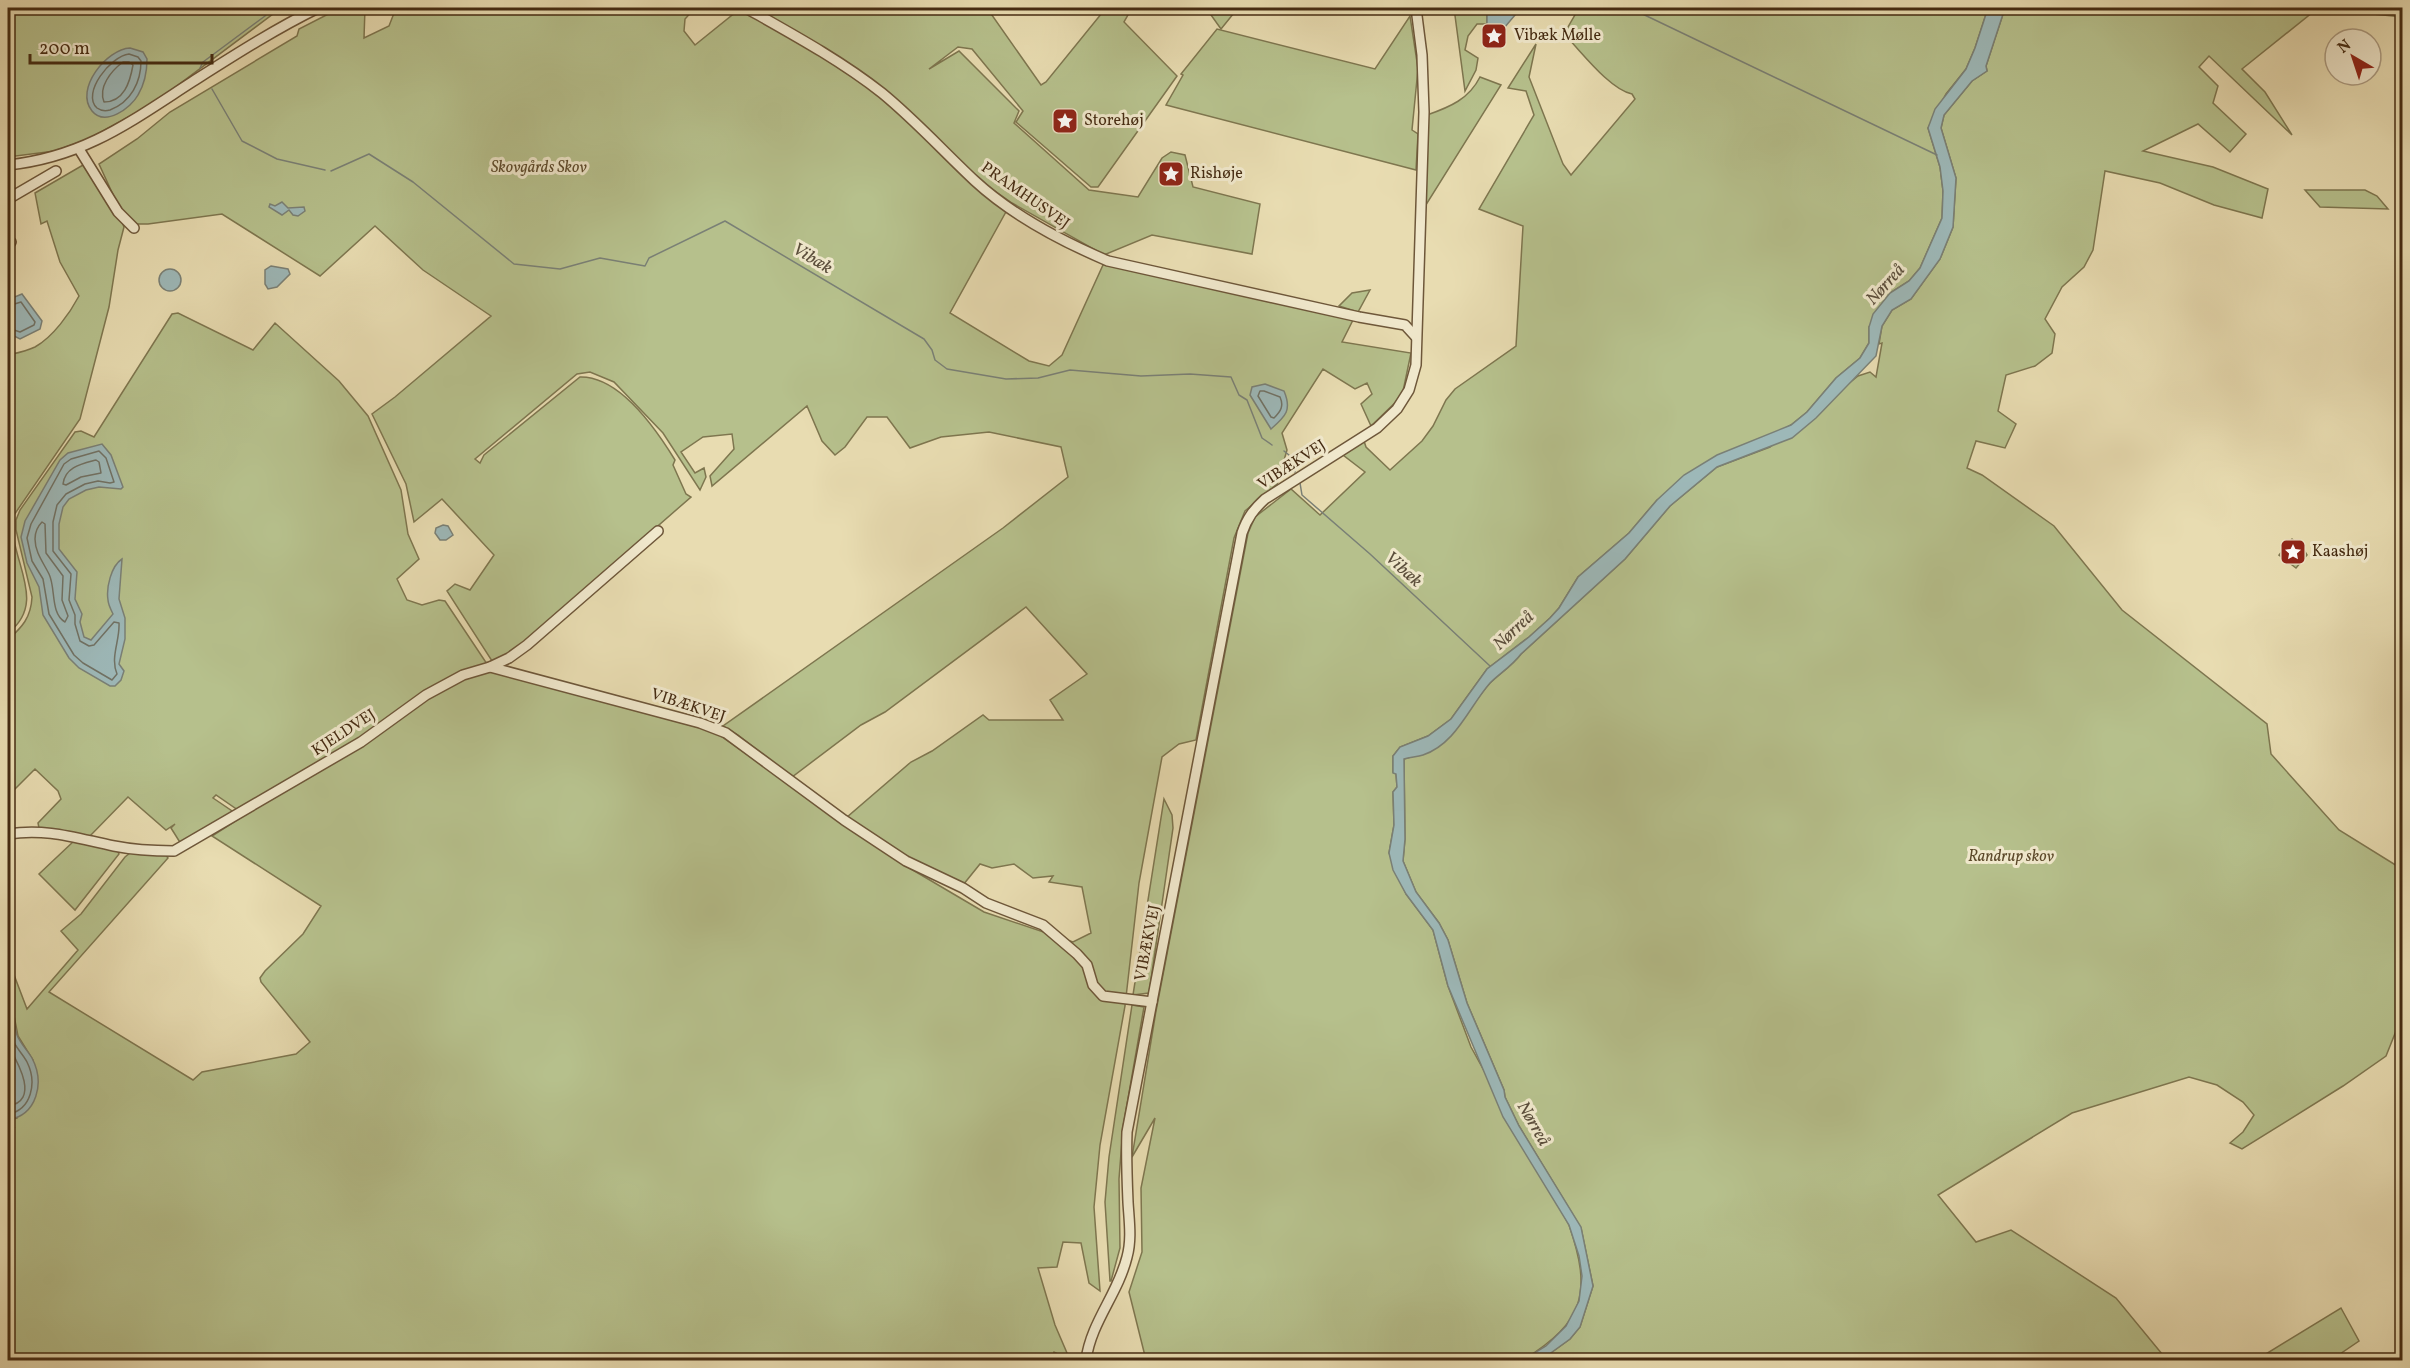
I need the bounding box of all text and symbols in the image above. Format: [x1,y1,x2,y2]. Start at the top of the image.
place icon: Vibæk Mølle [1479,21,1509,51]
place label: Vibæk Mølle [1514,25,1601,47]
scale bar [30,27,212,65]
north arrow [2323,27,2383,87]
text: N [2333,34,2357,59]
text: 200 m [39,37,90,62]
place icon: Storehøj [1050,106,1080,136]
place label: Storehøj [1084,110,1144,132]
park label: Skovgårds Skov [491,157,588,179]
street label: PRAMHUSVEJ [976,157,1074,235]
place icon: Rishøje [1156,159,1186,189]
place label: Rishøje [1190,163,1243,185]
water label: Vibæk [787,237,837,281]
water label: Nørreå [1861,259,1911,311]
street label: VIBÆKVEJ [1254,435,1330,495]
place icon: Kaashøj [2278,537,2308,567]
place label: Kaashøj [2312,541,2368,563]
water label: Vibæk [1379,546,1427,594]
water label: Nørreå [1488,605,1540,657]
street label: VIBÆKVEJ [648,684,728,728]
street label: KJELDVEJ [308,704,380,762]
park label: Randrup skov [1968,846,2055,868]
street label: VIBÆKVEJ [1130,903,1166,983]
water label: Nørreå [1510,1097,1556,1151]

